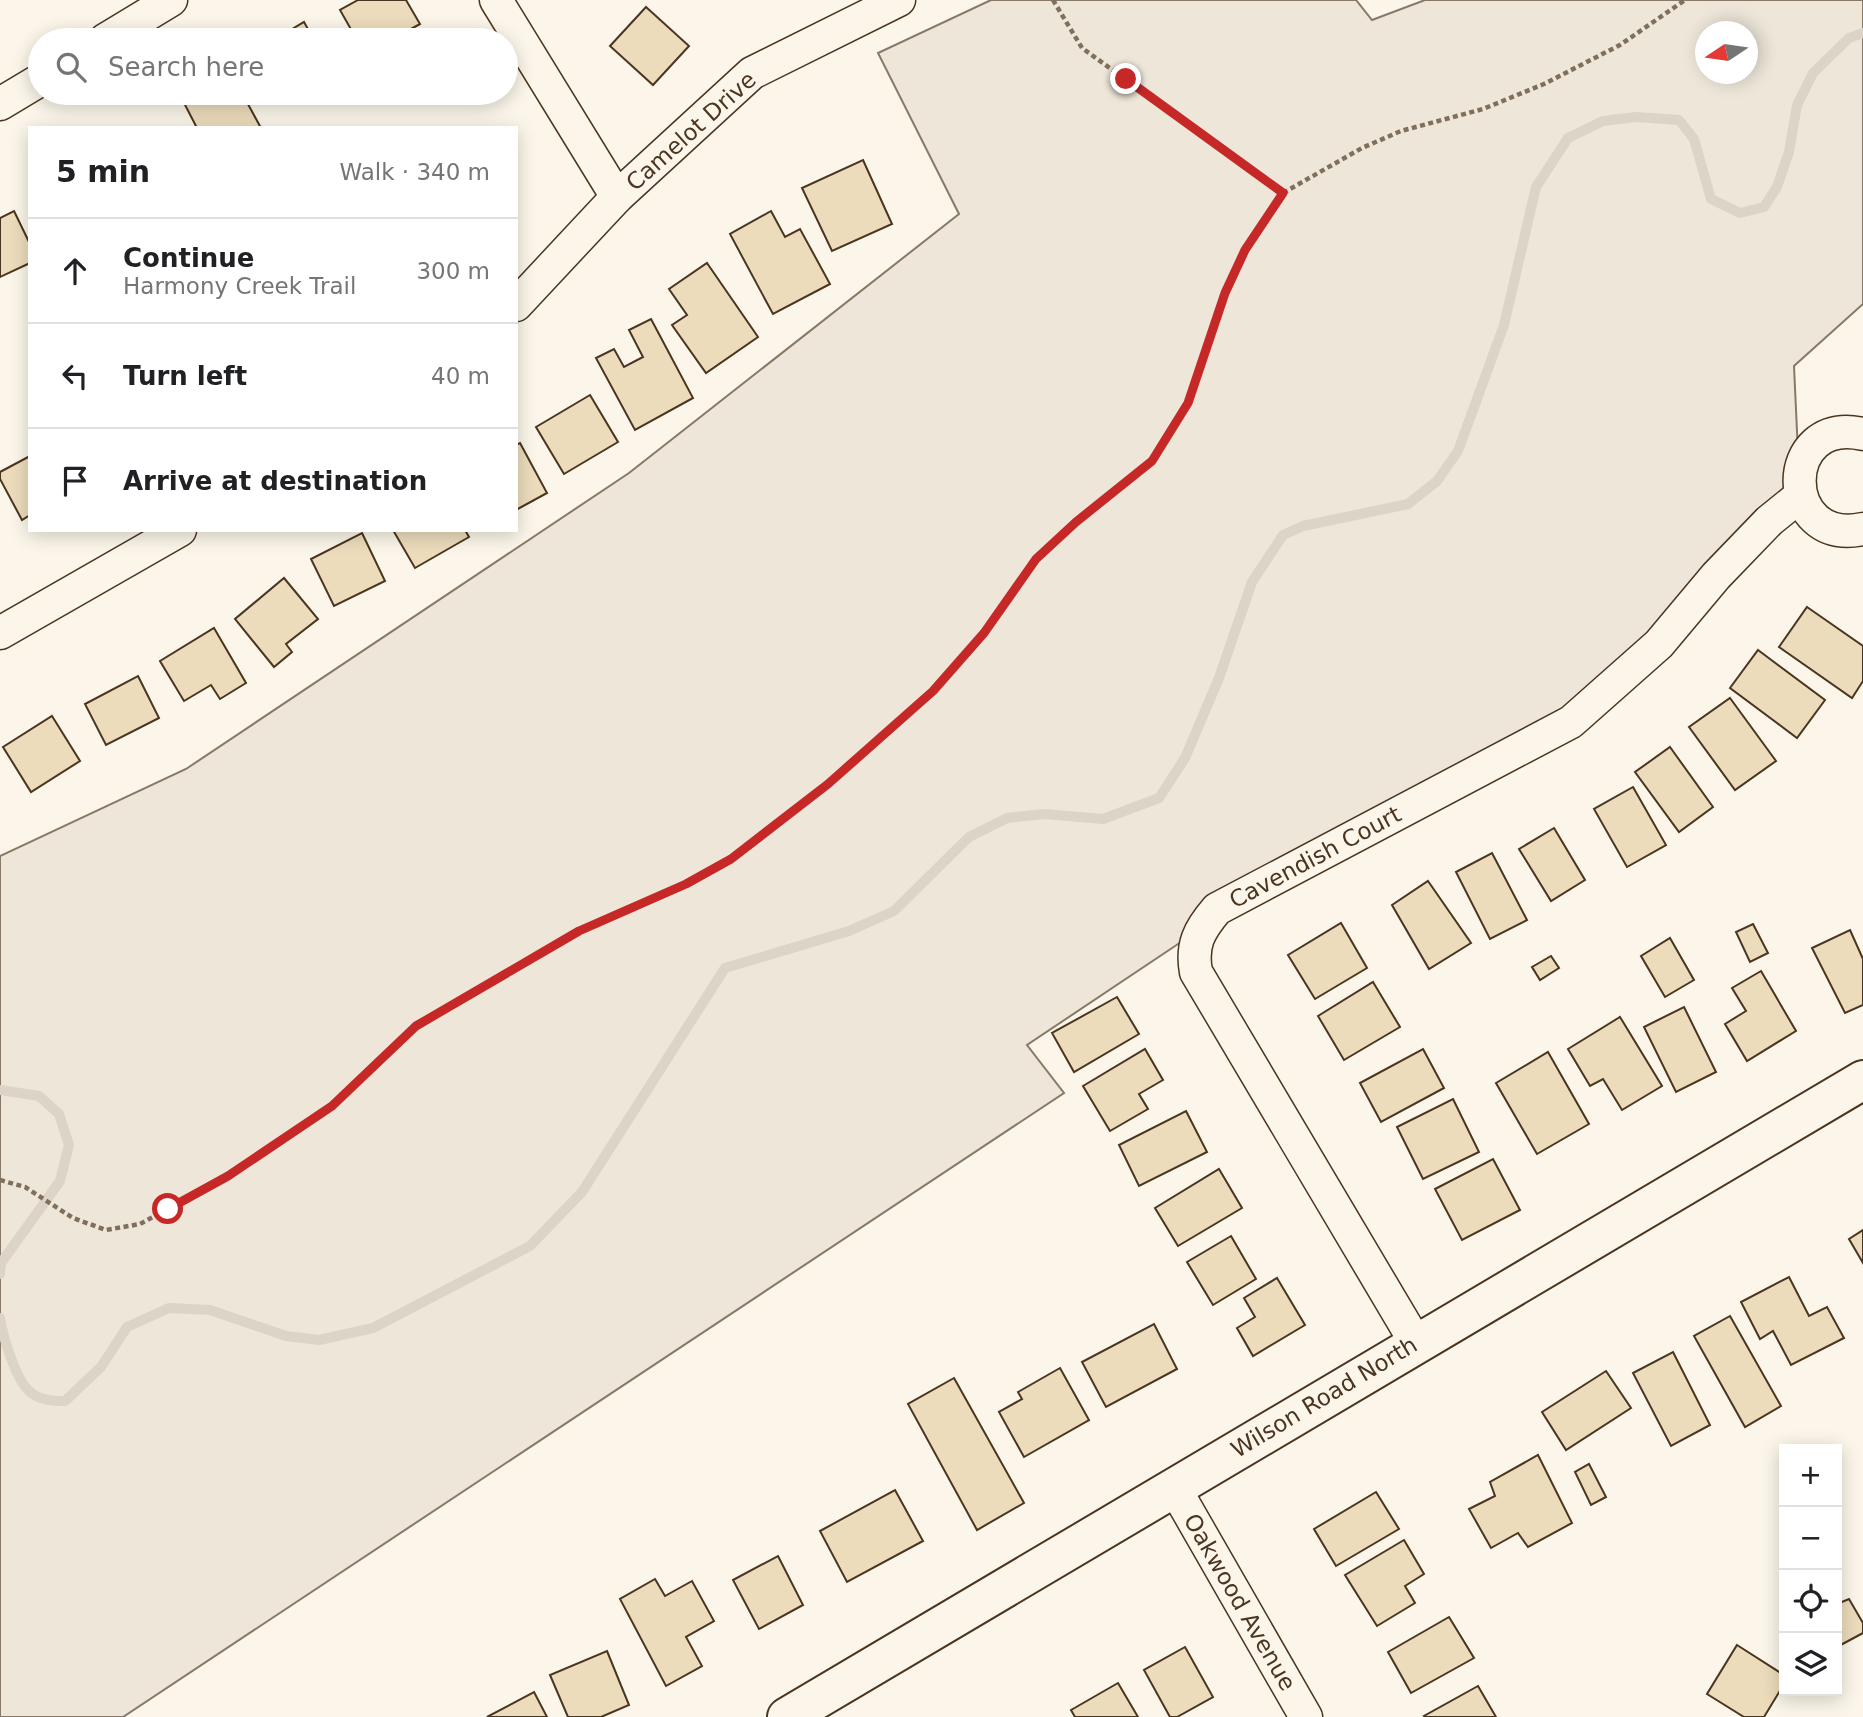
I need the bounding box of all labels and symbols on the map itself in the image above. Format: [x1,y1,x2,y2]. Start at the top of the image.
north arrow [1695,21,1758,84]
route end [1110,63,1141,94]
street label: Camelot Drive [621,66,761,196]
street label: Cavendish Court [1225,801,1405,913]
route start [152,1193,183,1224]
street label: Wilson Road North [1226,1331,1422,1463]
street label: Oakwood Avenue [1179,1509,1301,1695]

